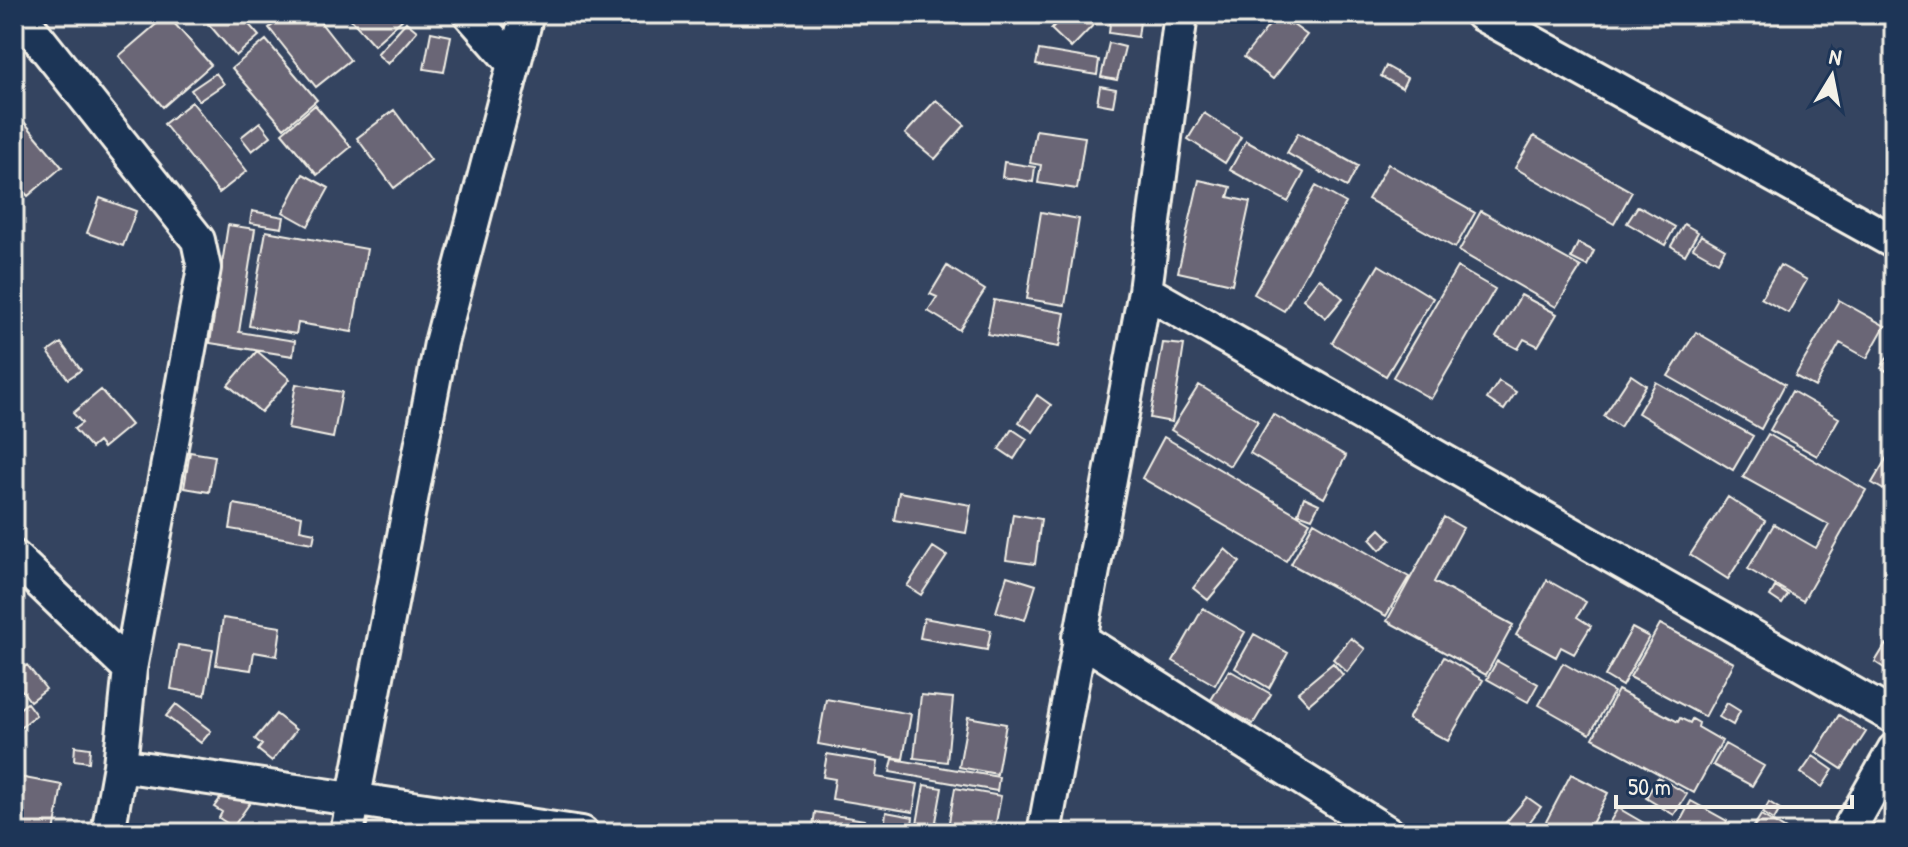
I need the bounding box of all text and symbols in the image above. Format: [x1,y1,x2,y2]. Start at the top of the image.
north arrow [1792,36,1872,116]
text: N [1827,41,1844,72]
scale bar [1616,759,1852,809]
text: 50 m [1628,770,1671,802]

